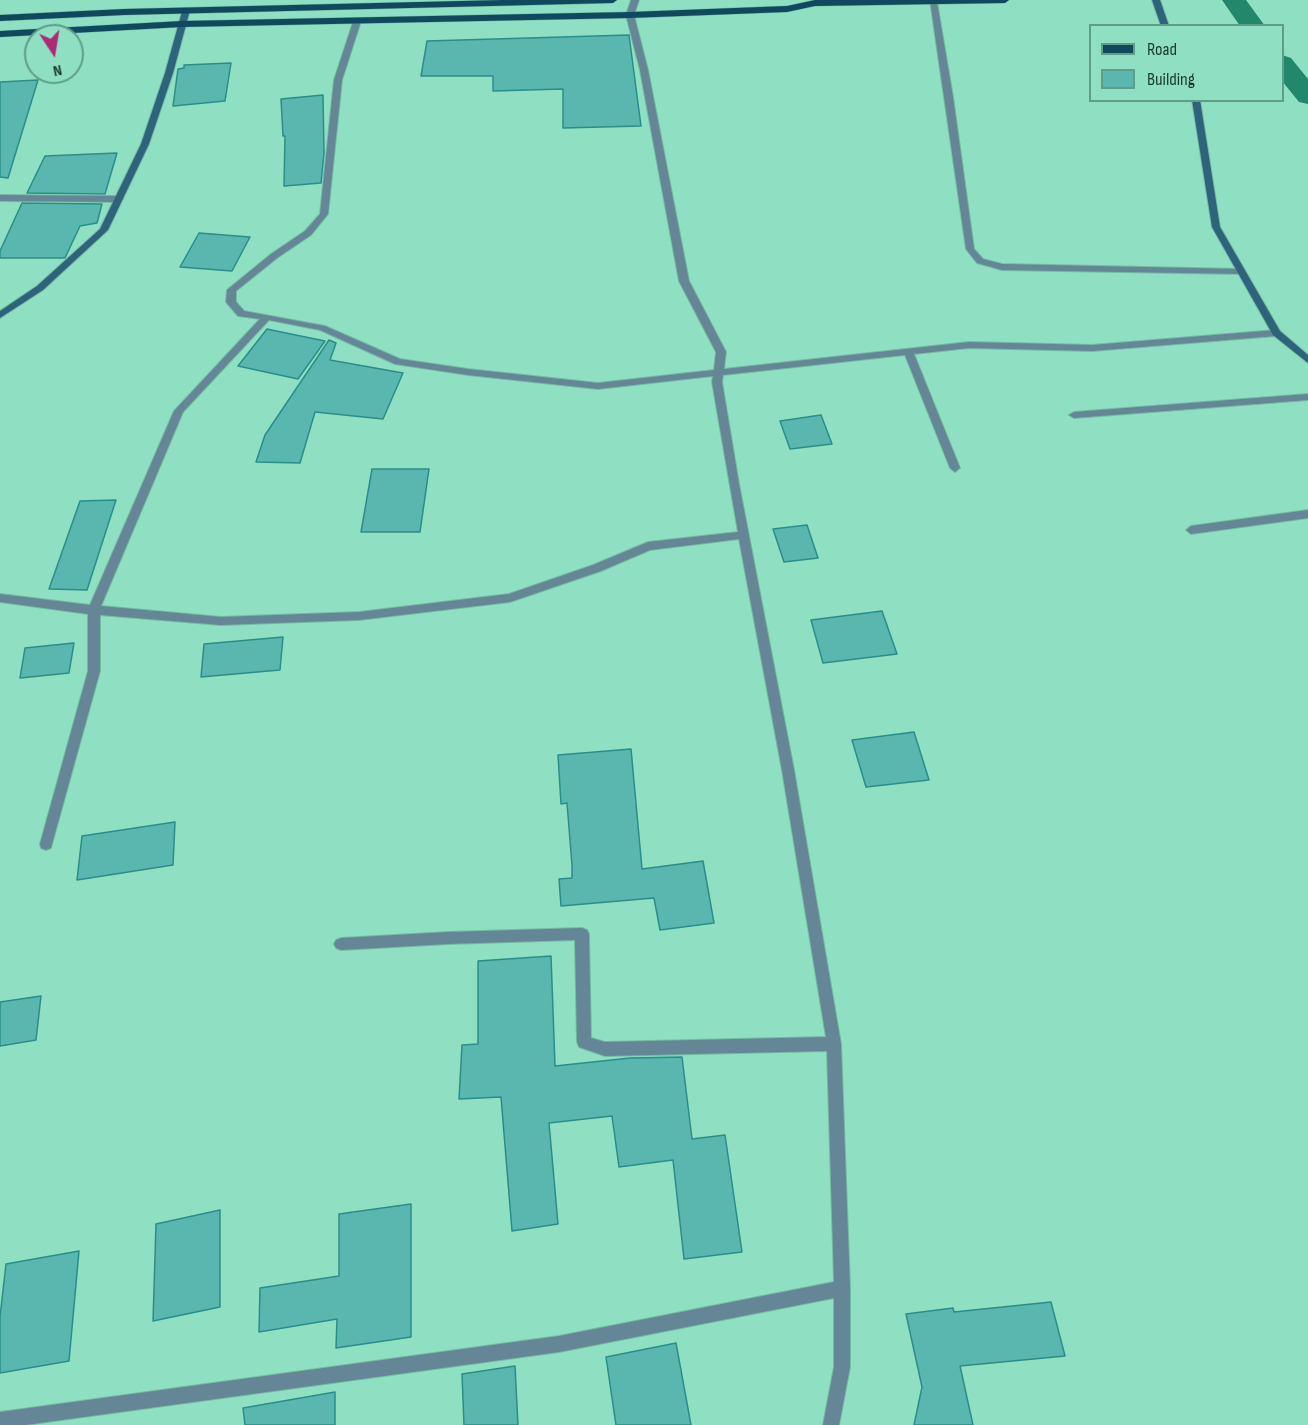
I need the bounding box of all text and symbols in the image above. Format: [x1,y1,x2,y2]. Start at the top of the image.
north arrow [24,24,84,84]
legend [1089,24,1284,102]
text: Road [1147,39,1177,60]
text: N [51,60,64,80]
text: Building [1147,69,1195,90]

